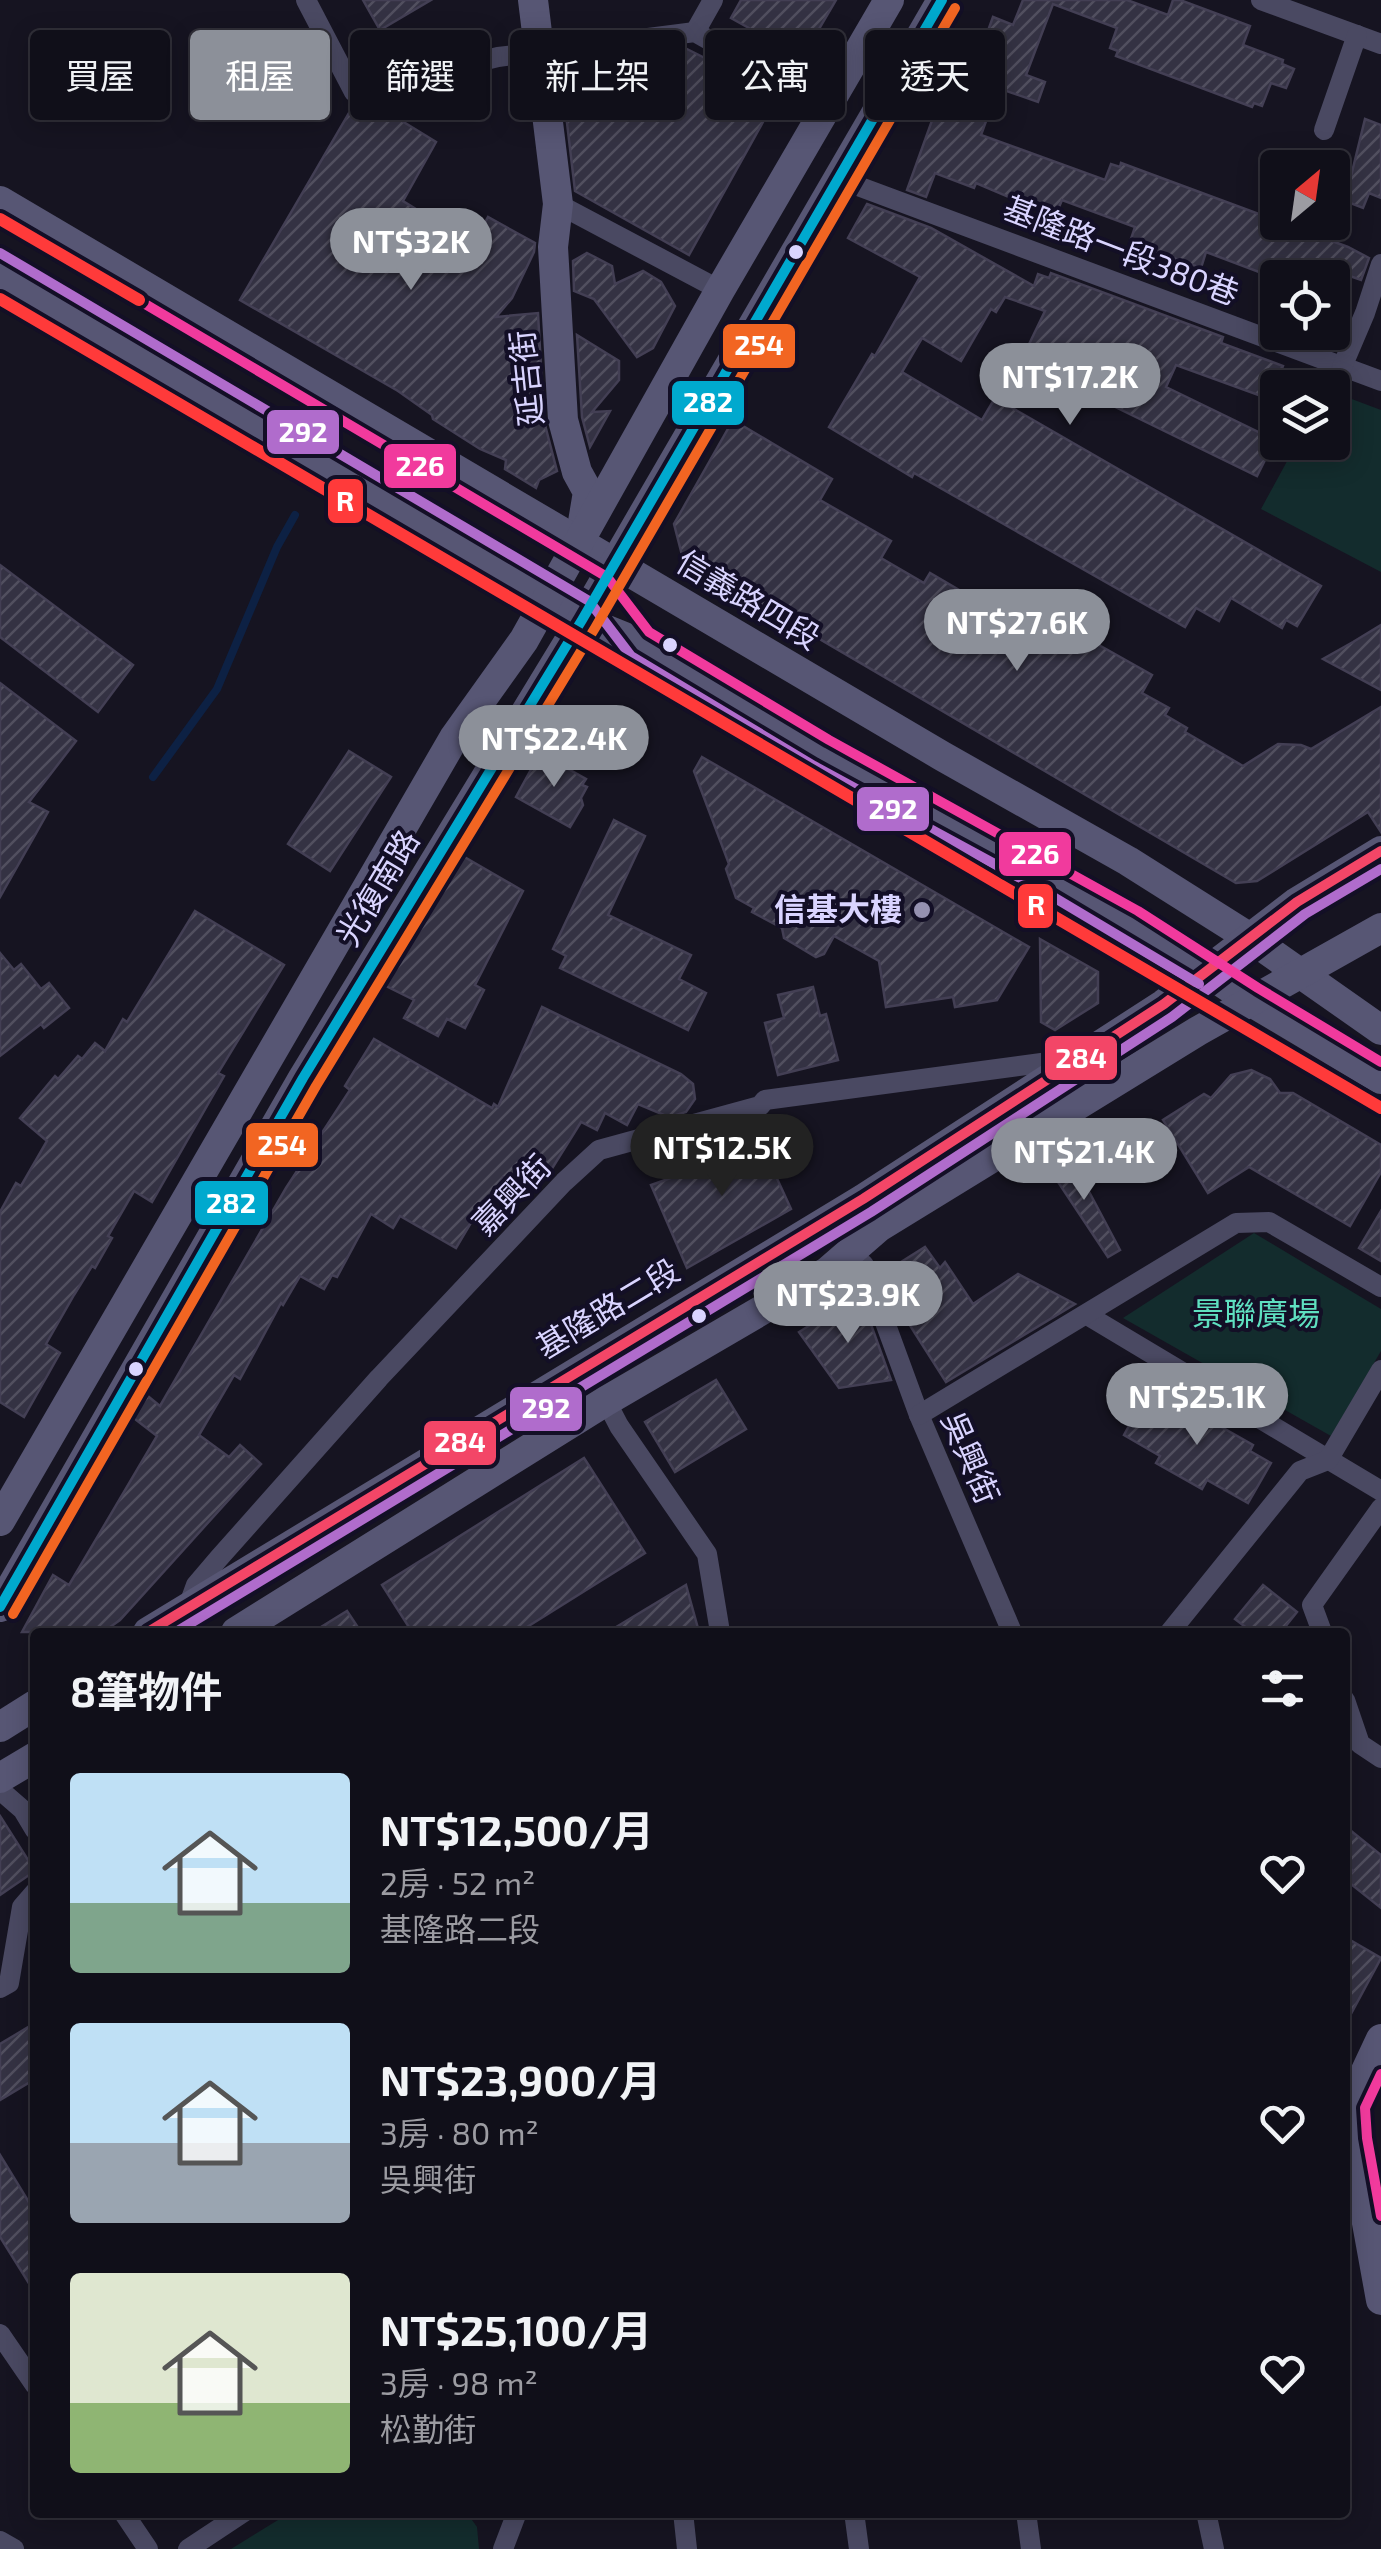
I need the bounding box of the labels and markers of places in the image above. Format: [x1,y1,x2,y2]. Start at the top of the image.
pin: NT$32K [330,208,492,293]
unlabelled marker [786,242,806,262]
pin: NT$17.2K [967,343,1173,428]
pin: NT$27.6K [914,589,1120,674]
unlabelled marker [660,635,680,655]
pin: NT$22.4K [451,705,657,790]
place label: 信基大樓 [774,889,902,927]
marker: 信基大樓 [911,899,933,921]
pin: NT$12.5K [619,1114,825,1199]
pin: NT$21.4K [981,1118,1187,1203]
pin: NT$23.9K [745,1261,951,1346]
unlabelled marker [689,1306,709,1326]
unlabelled marker [126,1359,146,1379]
pin: NT$25.1K [1094,1363,1300,1448]

